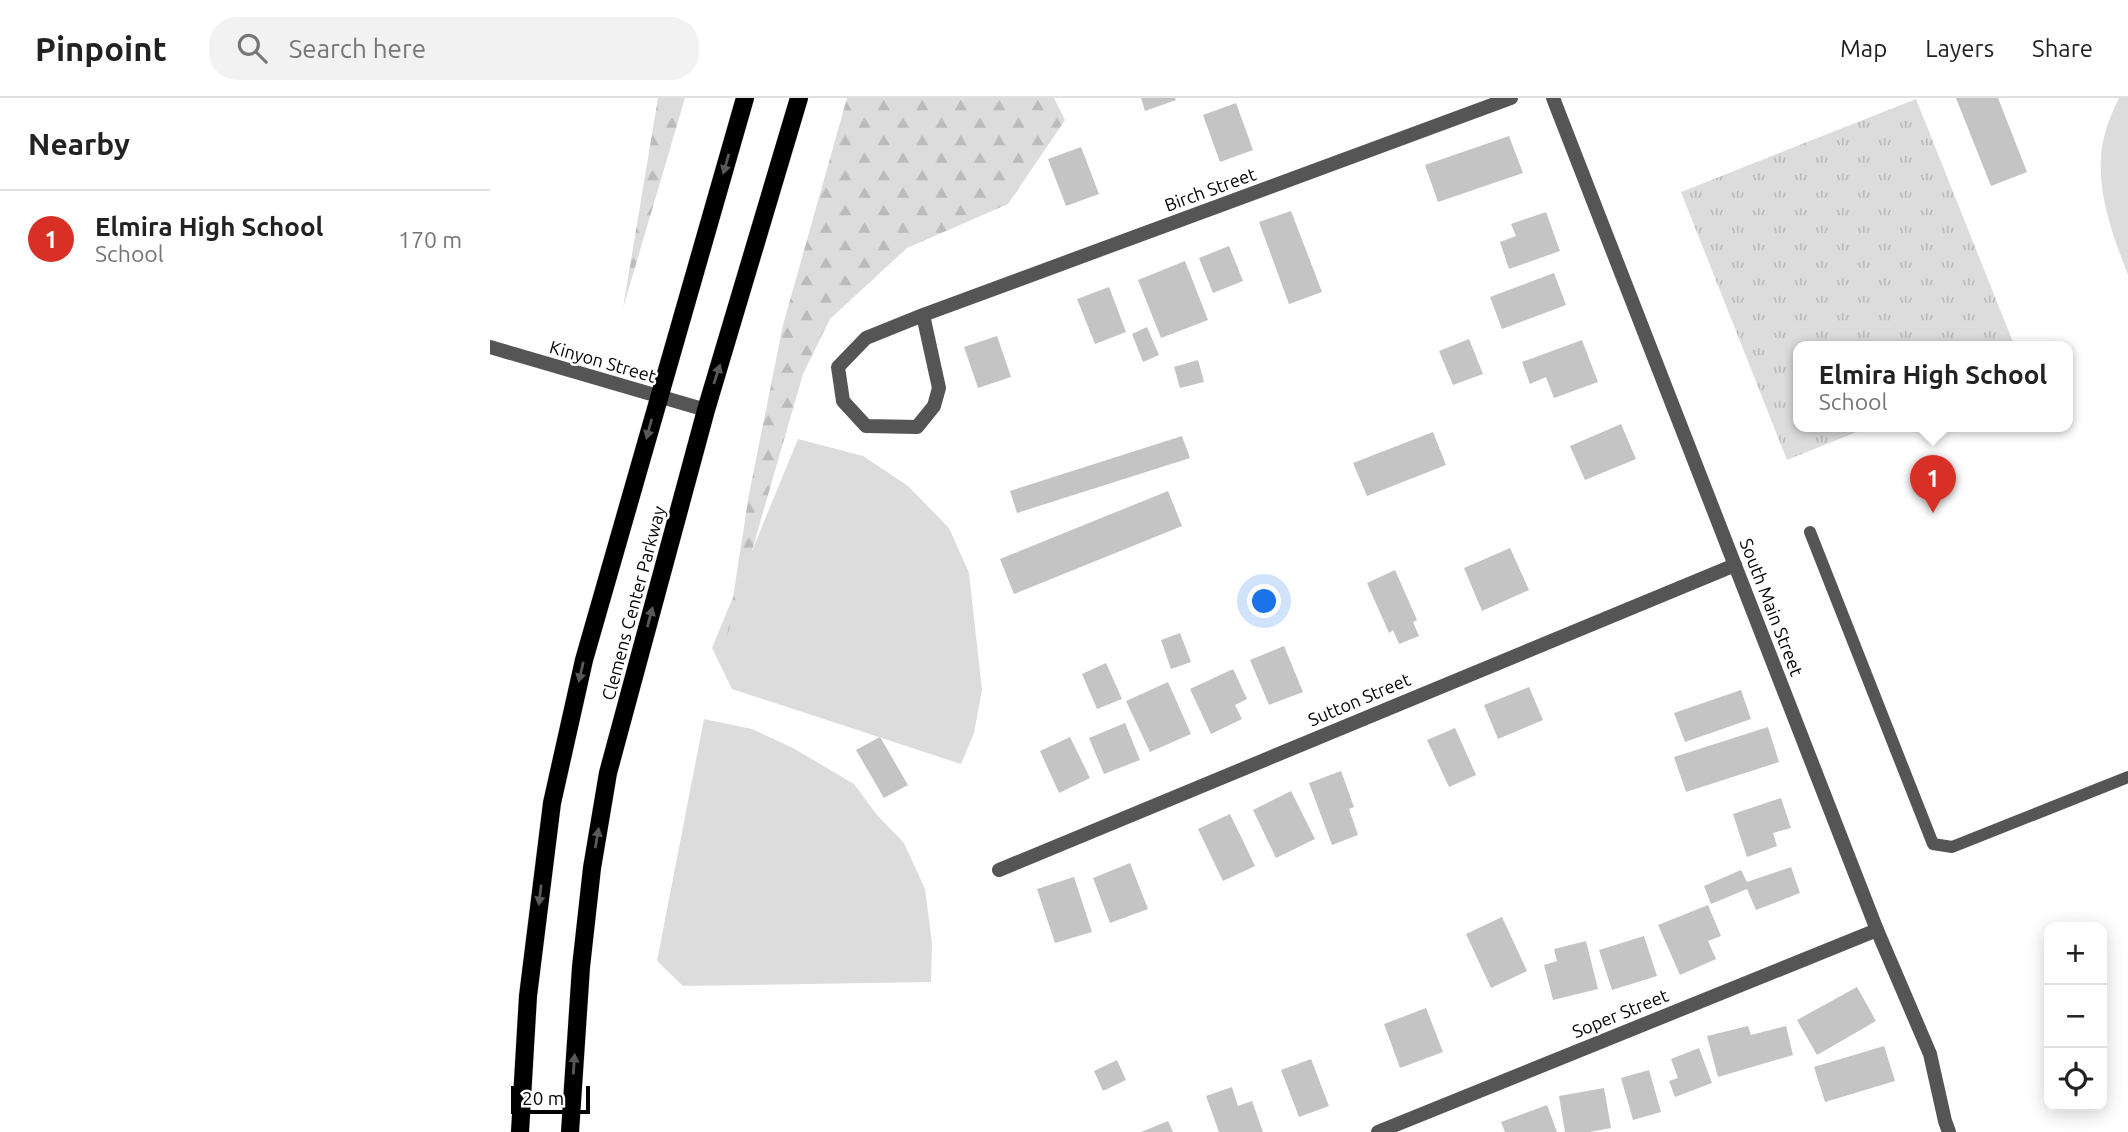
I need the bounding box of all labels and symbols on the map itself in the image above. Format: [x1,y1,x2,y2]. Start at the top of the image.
one-way arrow [720,153,730,174]
street label: Birch Street [1162,163,1258,215]
street label: Kinyon Street [548,336,658,386]
one-way arrow [713,363,723,384]
one-way arrow [643,418,654,440]
pin: 1 [1910,455,1956,513]
street label: Clemens Center Parkway [597,503,669,702]
street label: South Main Street [1737,535,1807,679]
your location [1247,584,1281,618]
one-way arrow [646,606,656,627]
one-way arrow [576,661,587,683]
street label: Sutton Street [1305,668,1413,730]
one-way arrow [592,827,603,849]
one-way arrow [535,884,546,906]
street label: Soper Street [1569,985,1671,1041]
one-way arrow [569,1053,580,1075]
scale bar [511,1083,590,1115]

